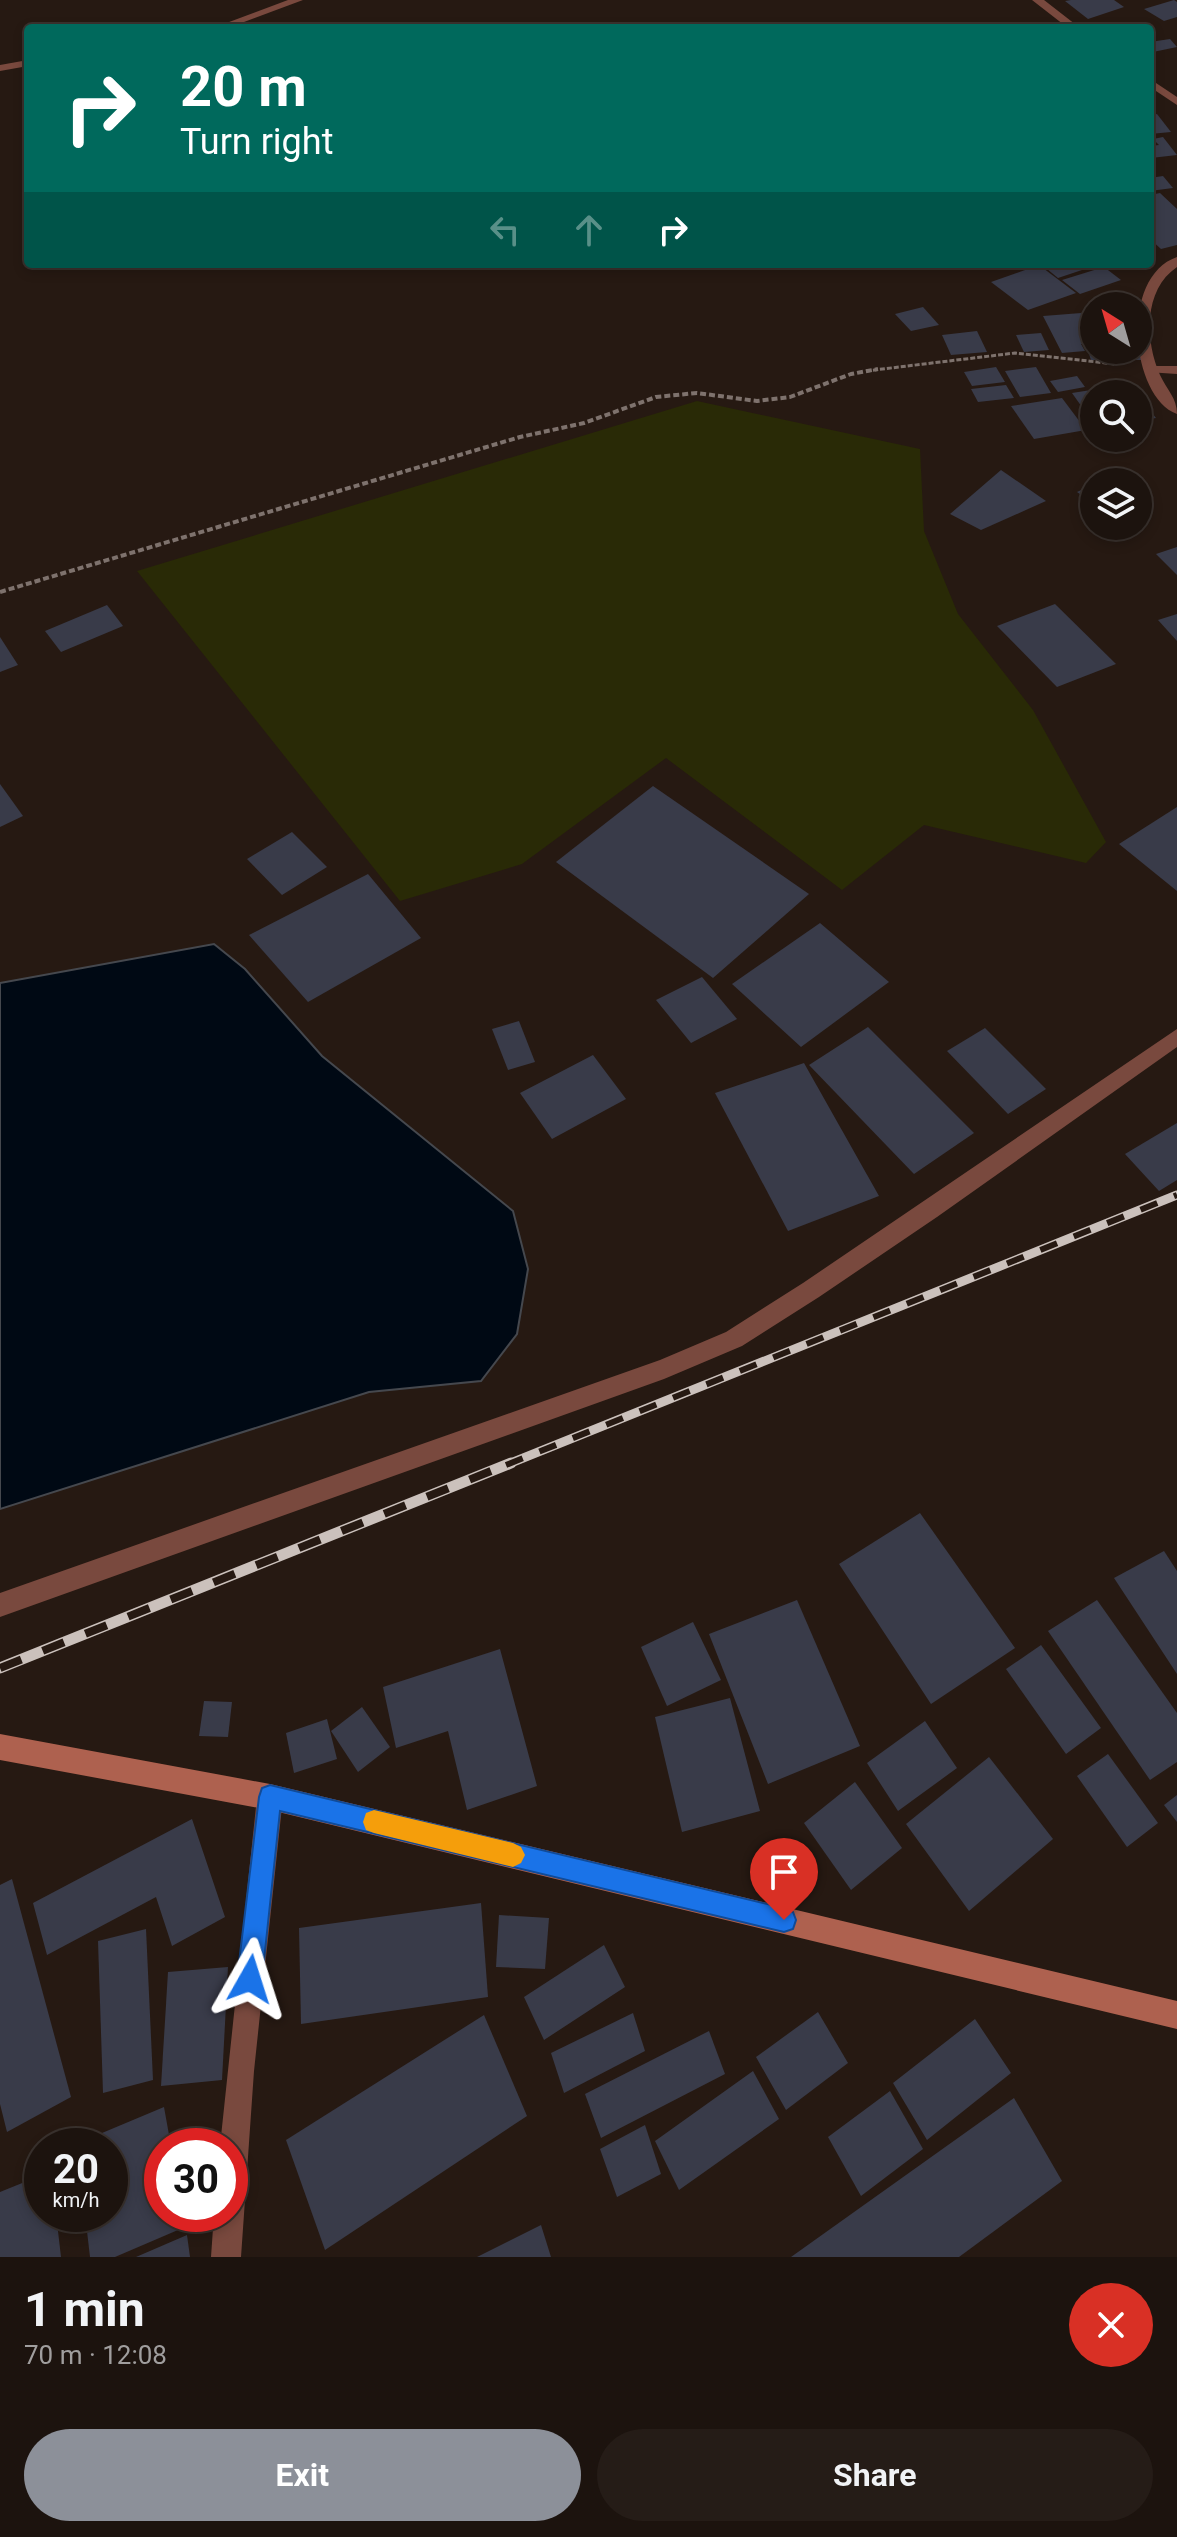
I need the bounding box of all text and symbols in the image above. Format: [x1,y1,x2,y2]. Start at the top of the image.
text: 20 m [180,54,307,120]
icon: right [48,56,152,160]
text: Turn right [180,121,333,163]
icon: left [483,208,527,252]
icon: ahead [567,208,611,252]
icon: right [651,208,695,252]
north arrow [1080,292,1152,364]
map controls [1080,292,1152,540]
button: search [1080,380,1152,452]
button: layers [1080,468,1152,540]
pin [750,1838,818,1920]
icon: arrive [762,1850,806,1894]
position arrow [208,1937,292,2021]
speed limit sign: 30 [144,2128,248,2232]
text: 20 [53,2146,99,2193]
text: km/h [53,2188,99,2212]
text: 1 min [24,2281,145,2338]
button: close [1069,2283,1153,2367]
text: 70 m · 12:08 [24,2340,167,2370]
button: Exit [24,2429,581,2521]
button: Share [597,2429,1153,2521]

